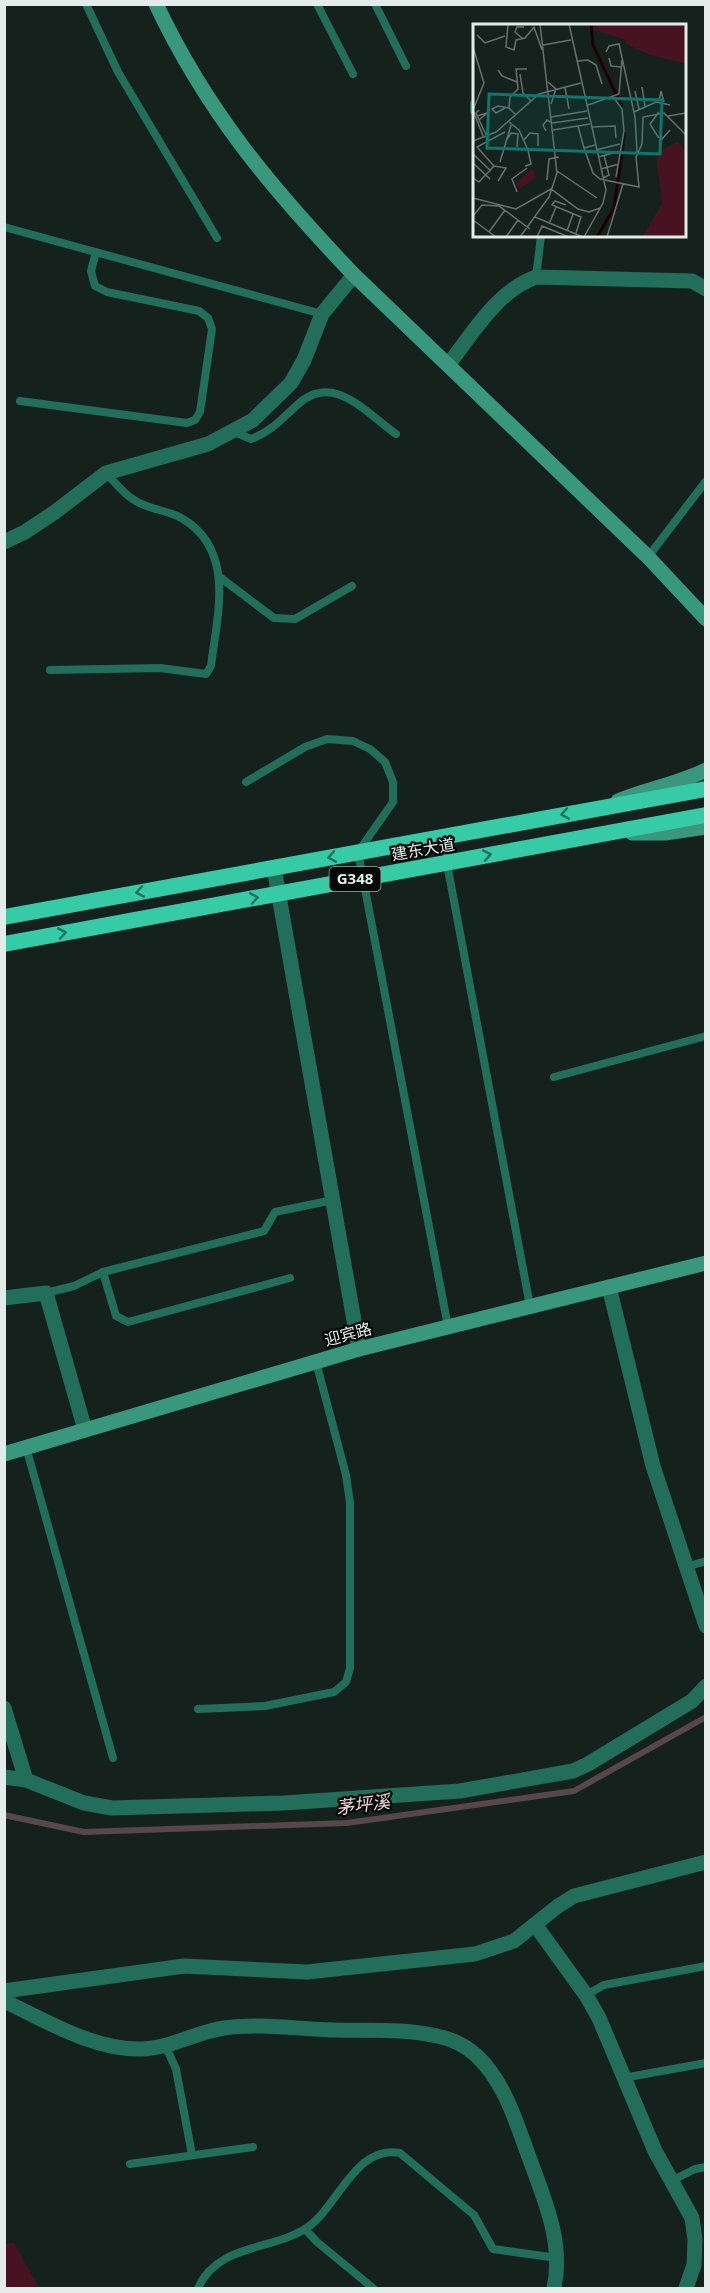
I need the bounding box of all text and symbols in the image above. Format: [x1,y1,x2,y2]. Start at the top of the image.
inset map [473,24,686,237]
one-way arrow [561,807,571,820]
street label: 建东大道 [390,833,456,865]
one-way arrow [482,849,492,862]
one-way arrow [328,850,338,863]
road number: G348 [330,867,380,891]
one-way arrow [136,885,146,898]
one-way arrow [248,892,258,905]
one-way arrow [57,928,67,940]
street label: 迎宾路 [322,1317,374,1351]
water label: 茅坪溪 [335,1789,393,1819]

